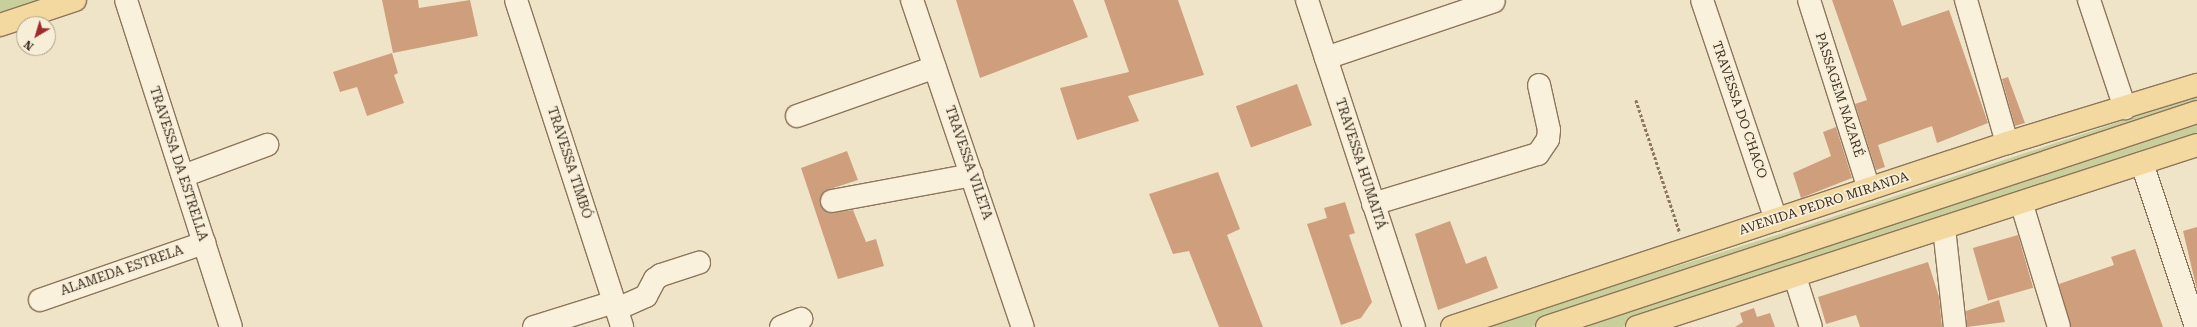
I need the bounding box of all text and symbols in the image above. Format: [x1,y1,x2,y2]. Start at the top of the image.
north arrow [16,16,56,56]
street label: PASSAGEM NAZARÉ [1812,31,1866,159]
text: N [22,37,36,53]
street label: TRAVESSA DO CHACO [1708,39,1770,181]
street label: TRAVESSA DA ESTRELLA [146,85,210,243]
street label: TRAVESSA HUMAITÁ [1331,96,1389,232]
street label: TRAVESSA VILETA [941,104,995,222]
street label: TRAVESSA TIMBÓ [544,105,594,221]
street label: AVENIDA PEDRO MIRANDA [1737,169,1911,239]
street label: ALAMEDA ESTRELA [59,243,185,299]

